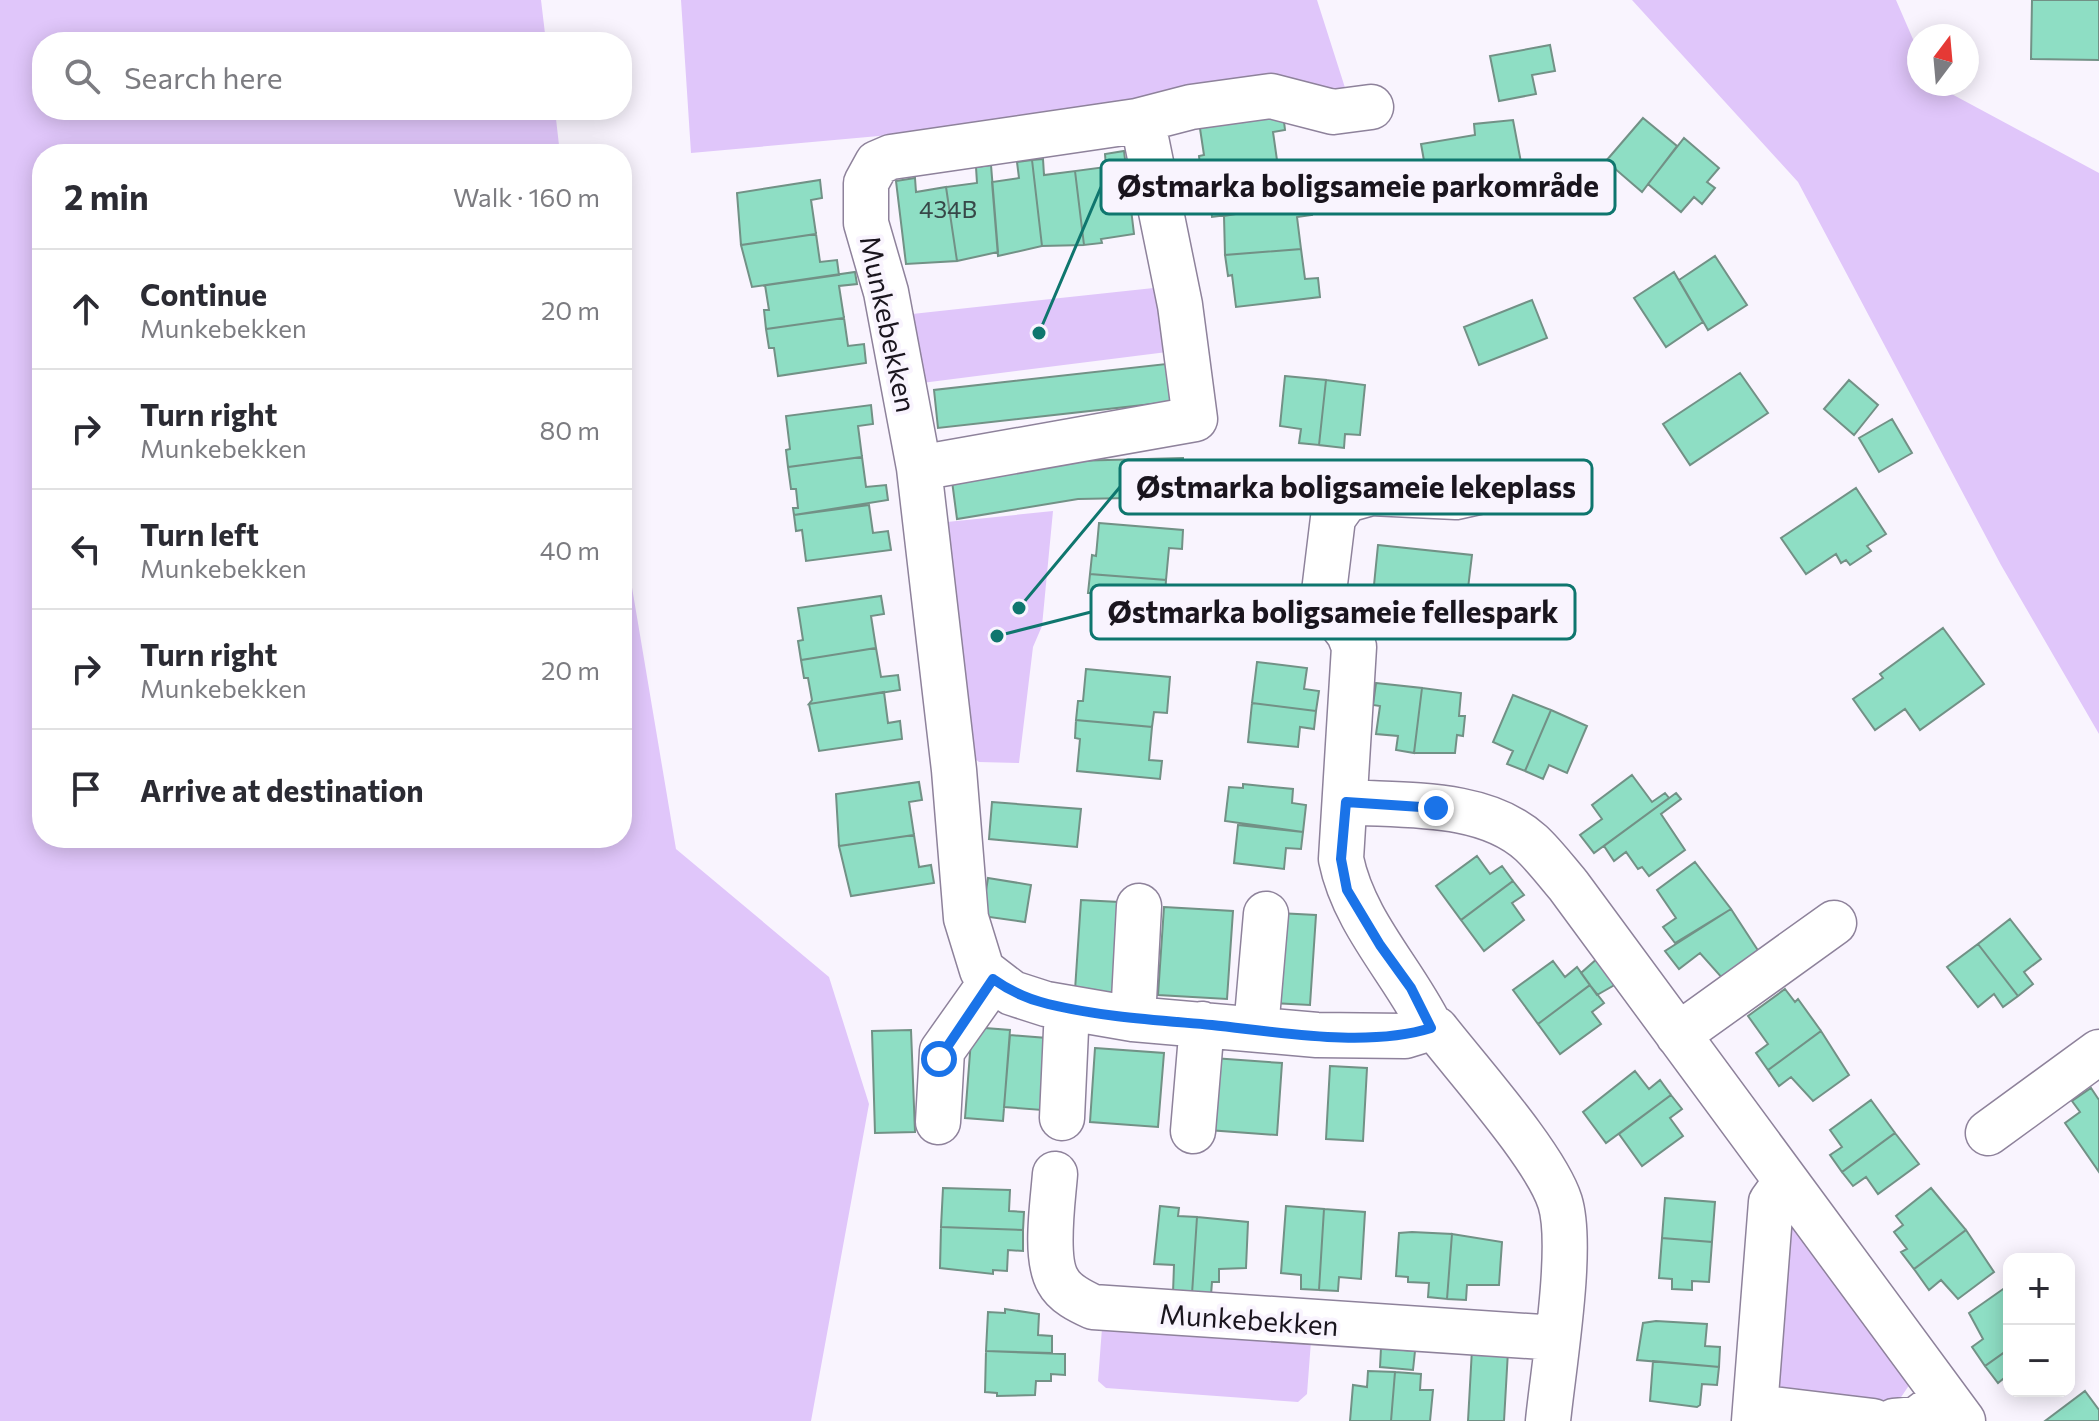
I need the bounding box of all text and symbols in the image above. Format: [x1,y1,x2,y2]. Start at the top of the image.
north arrow [1907,24,1979,96]
search box [32,32,632,120]
icon: search [60,54,104,98]
text: Search here [124,58,283,95]
callout: Østmarka boligsameie parkområde [1101,160,1615,214]
text: Østmarka boligsameie parkområde [1117,166,1599,203]
text: 2 min [64,175,149,217]
text: Walk · 160 m [453,181,600,212]
house number: 434B [919,194,977,223]
street label: Munkebekken [854,232,924,415]
text: Continue [140,275,267,312]
icon: ahead [64,287,108,331]
text: 20 m [541,294,600,325]
text: Munkebekken [140,312,307,343]
text: Turn right [140,395,277,432]
icon: right [64,407,108,451]
text: 80 m [540,414,600,445]
text: Munkebekken [140,432,307,463]
callout: Østmarka boligsameie lekeplass [1120,460,1592,514]
text: Østmarka boligsameie lekeplass [1136,467,1576,504]
text: Turn left [140,515,259,552]
icon: left [64,527,108,571]
text: 40 m [540,534,600,565]
text: Munkebekken [140,552,307,583]
callout: Østmarka boligsameie fellespark [1091,585,1575,639]
text: Østmarka boligsameie fellespark [1107,592,1559,629]
text: Turn right [140,635,277,672]
icon: right [64,647,108,691]
text: 20 m [541,654,600,685]
text: Munkebekken [140,672,307,703]
icon: arrive [64,767,108,811]
text: Arrive at destination [140,771,424,808]
route end [1418,790,1454,826]
route start [921,1041,957,1077]
map controls [2003,1253,2075,1397]
button: + [2003,1253,2075,1325]
street label: Munkebekken [1158,1296,1340,1342]
button: − [2003,1325,2075,1397]

